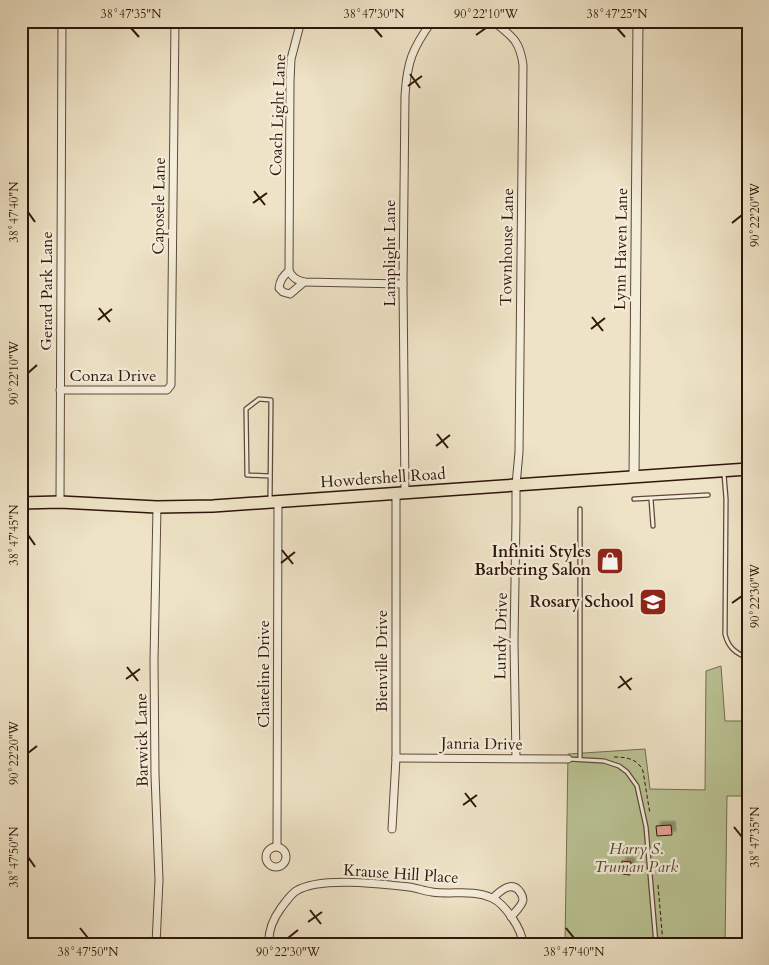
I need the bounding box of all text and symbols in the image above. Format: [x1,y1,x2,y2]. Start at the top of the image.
text: 38°47'35"N [101,6,162,22]
text: 38°47'30"N [344,6,405,22]
text: 90°22'10"W [454,6,519,22]
text: 38°47'25"N [587,6,648,22]
street label: Coach Light Lane [265,53,291,177]
street label: Caposele Lane [147,157,171,255]
text: 38°47'40"N [6,181,22,242]
text: 90°22'20"W [747,182,763,247]
street label: Townhouse Lane [495,188,519,306]
street label: Lynn Haven Lane [609,188,633,310]
street label: Lamplight Lane [379,199,401,307]
street label: Gerard Park Lane [36,231,58,351]
text: 90°22'10"W [6,340,22,405]
street label: Conza Drive [69,365,157,387]
street label: Howdershell Road [320,463,447,493]
text: 38°47'45"N [6,504,22,565]
place label: Infiniti Styles Barbering Salon [474,541,592,581]
shop icon: Infiniti Styles Barbering Salon [595,546,625,576]
text: 90°22'30"W [747,563,763,628]
school or university icon: Rosary School [638,587,668,617]
place label: Rosary School [530,591,634,613]
street label: Lundy Drive [489,592,513,680]
street label: Bienville Drive [371,610,393,712]
street label: Chateline Drive [253,620,275,728]
street label: Barwick Lane [130,693,154,787]
text: 90°22'20"W [6,720,22,785]
street label: Janria Drive [439,732,523,756]
text: 38°47'35"N [747,806,763,867]
text: 38°47'50"N [6,826,22,887]
park label: Harry S. Truman Park [594,838,678,878]
street label: Krause Hill Place [343,859,459,889]
text: 38°47'50"N [58,944,119,960]
text: 90°22'30"W [256,944,321,960]
text: 38°47'40"N [544,944,605,960]

